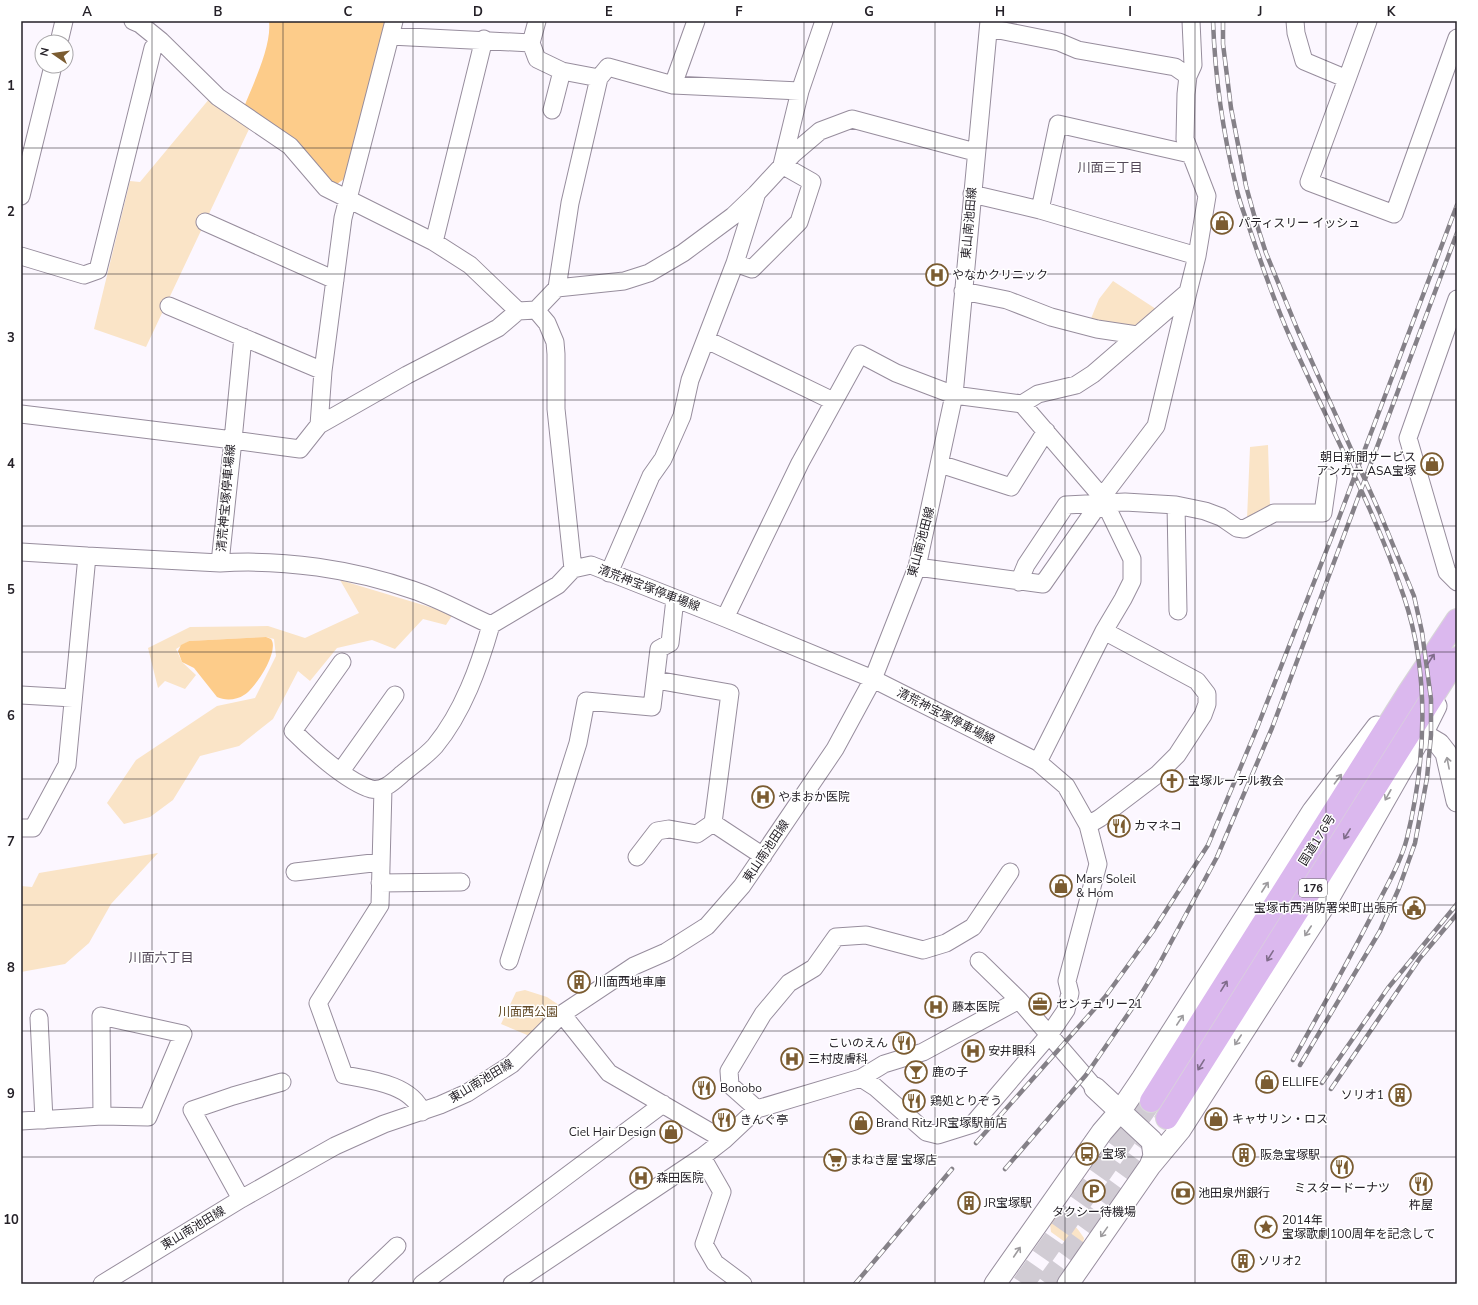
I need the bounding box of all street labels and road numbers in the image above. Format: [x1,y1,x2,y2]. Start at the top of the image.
street label: 東山南池田線 [958,186,980,260]
street label: 清荒神宝塚停車場線 [213,444,239,552]
street label: 東山南池田線 [904,505,938,579]
street label: 清荒神宝塚停車場線 [596,561,702,615]
street label: 清荒神宝塚停車場線 [894,684,998,748]
street label: 国道176号 [1295,811,1339,869]
street label: 東山南池田線 [739,817,793,885]
road number: 176 [1299,879,1327,897]
street label: 東山南池田線 [446,1056,516,1106]
street label: 東山南池田線 [158,1203,228,1253]

